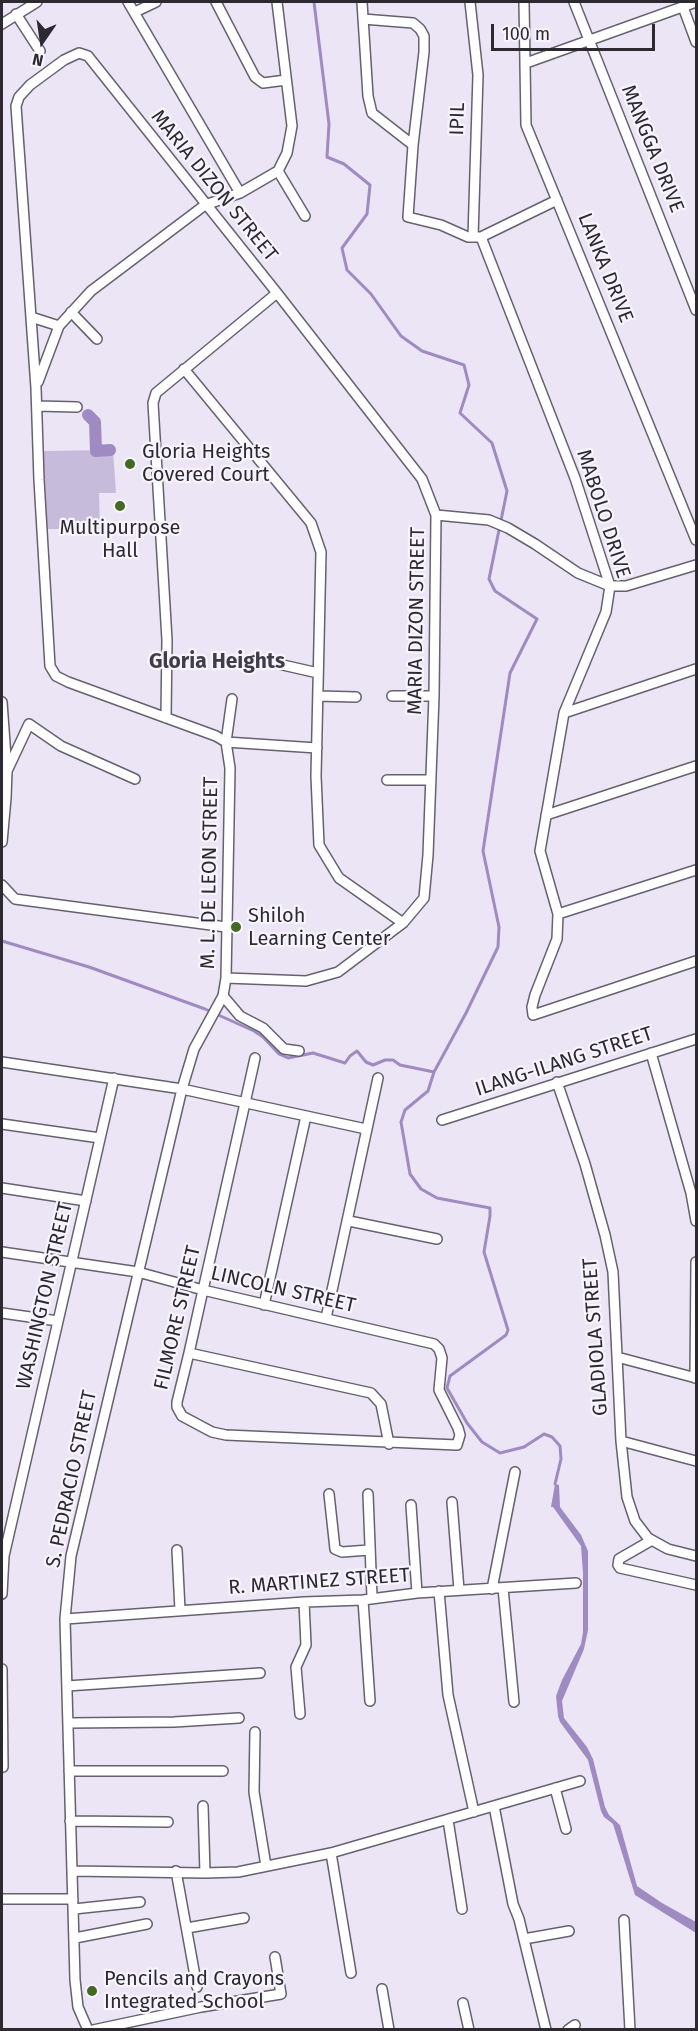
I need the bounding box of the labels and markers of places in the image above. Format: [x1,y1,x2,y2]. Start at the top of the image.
place label: Gloria Heights Covered Court [142,440,270,487]
marker: Gloria Heights Covered Court [123,457,137,471]
marker: Multipurpose Hall [113,499,127,513]
place label: Multipurpose Hall [60,516,180,563]
place label: Shiloh Learning Center [248,904,390,951]
marker: Shiloh Learning Center [229,920,243,934]
place label: Pencils and Crayons Integrated School [104,1967,284,2014]
marker: Pencils and Crayons Integrated School [85,1984,99,1998]

